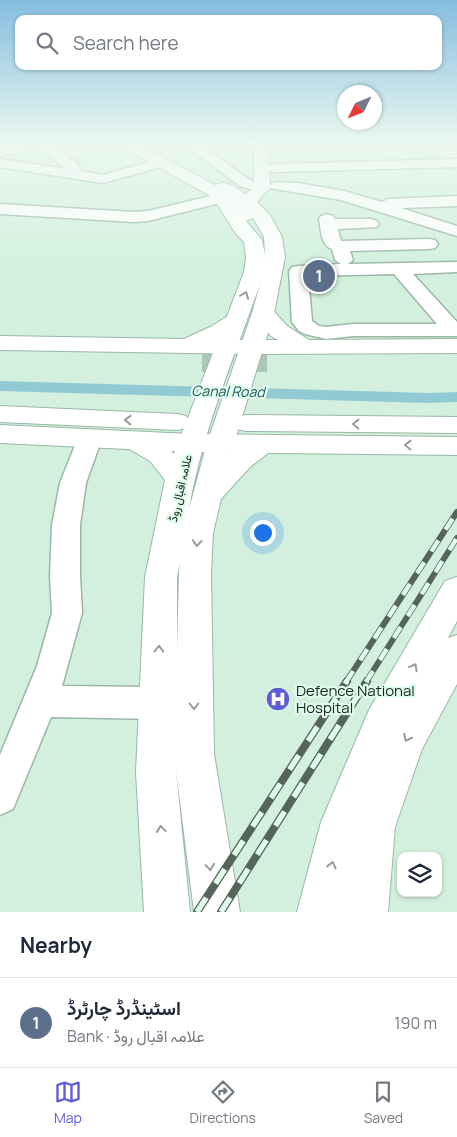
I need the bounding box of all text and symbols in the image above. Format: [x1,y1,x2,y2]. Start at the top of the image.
search box [15,15,442,70]
icon: search [33,29,61,57]
text: Search here [73,30,179,56]
north arrow [337,85,382,130]
pin: 1 [303,257,335,295]
one-way arrow [239,292,249,300]
water label: Canal Road [191,381,266,401]
one-way arrow [124,415,132,425]
one-way arrow [352,419,360,429]
one-way arrow [404,440,412,451]
street label: علامہ اقبال روڈ [164,453,196,523]
your location [250,520,276,546]
one-way arrow [192,540,203,548]
one-way arrow [154,644,164,652]
one-way arrow [408,663,418,672]
place label: Defence National Hospital [296,680,415,718]
hospital icon: Defence National Hospital [265,686,291,712]
one-way arrow [189,702,199,710]
one-way arrow [403,733,413,742]
one-way arrow [155,824,166,832]
map controls [397,852,442,897]
button: layers [397,852,442,897]
one-way arrow [326,860,337,869]
one-way arrow [205,863,215,871]
text: Nearby [20,931,92,959]
text: اسٹینڈرڈ چارٹرڈ [67,995,181,1021]
text: 1 [32,1012,40,1034]
text: 190 m [394,1012,437,1034]
text: Bank · علامہ اقبال روڈ [67,1025,205,1047]
tab: Map [54,1078,82,1127]
tab: Directions [190,1078,256,1127]
tab: Saved [364,1078,403,1127]

